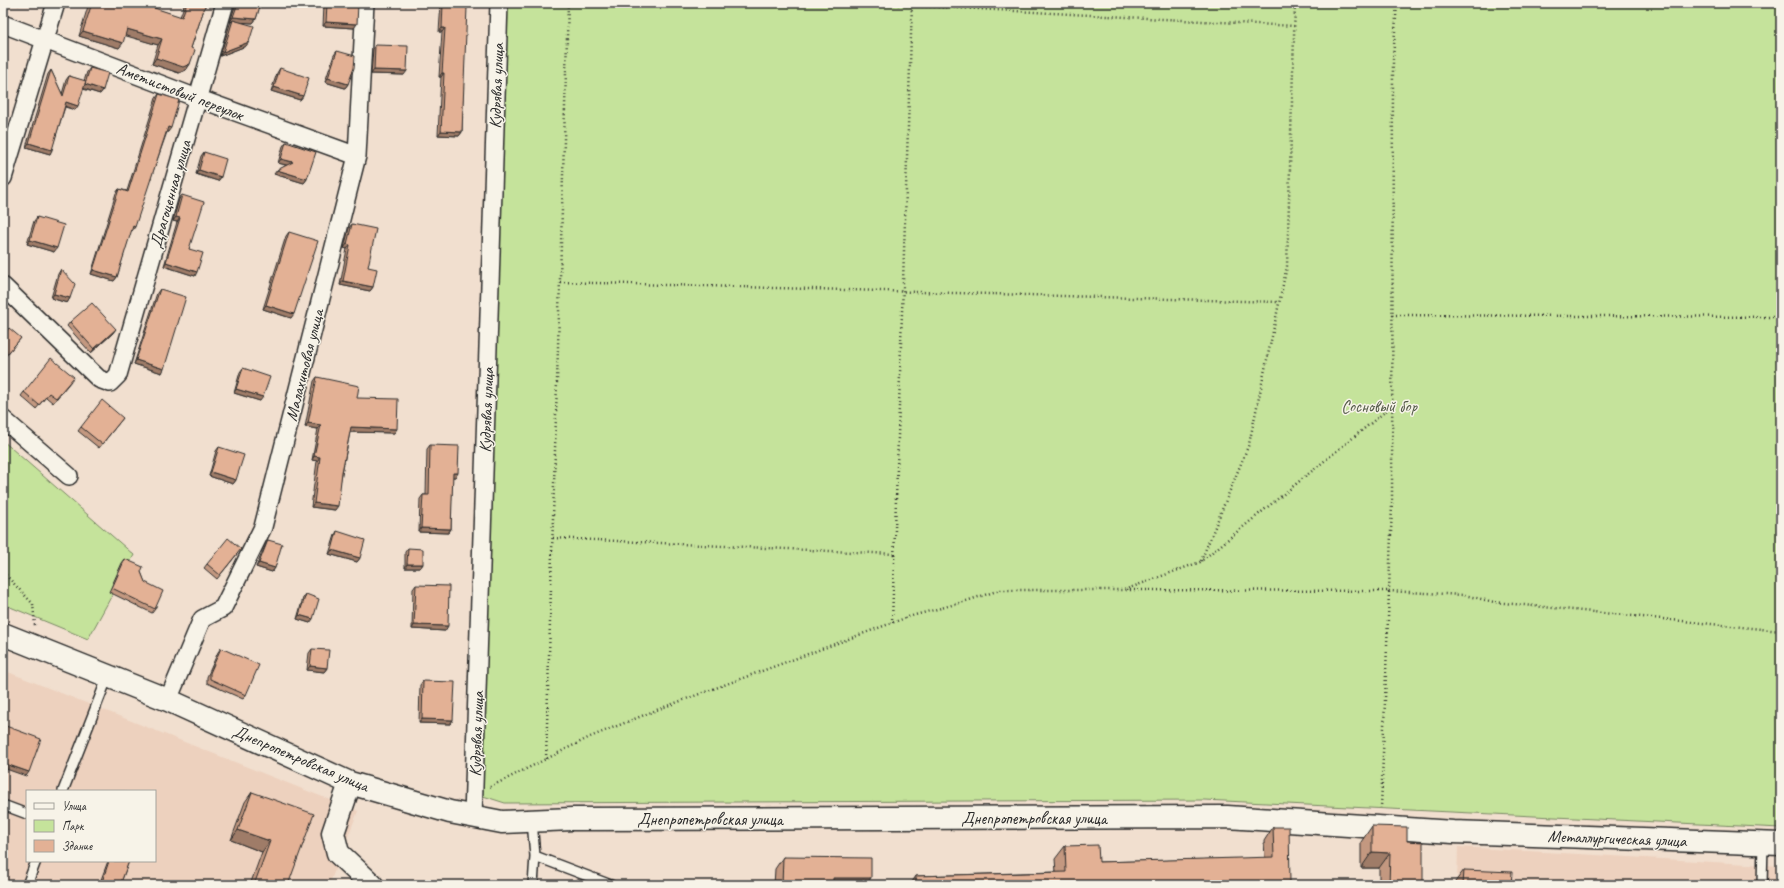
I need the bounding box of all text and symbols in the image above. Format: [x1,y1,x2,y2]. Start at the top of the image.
street label: Кудрявая улица [485,42,509,129]
street label: Аметистовый переулок [113,58,248,126]
street label: Драгоценная улица [145,137,196,251]
street label: Малахитовая улица [280,305,329,423]
street label: Кудрявая улица [475,366,499,453]
park label: Сосновый бор [1341,396,1418,417]
street label: Кудрявая улица [465,690,489,777]
street label: Днепропетровская улица [230,720,374,797]
legend [26,790,156,862]
text: Улица [62,798,87,814]
street label: Днепропетровская улица [961,808,1109,829]
street label: Днепропетровская улица [637,809,785,830]
text: Парк [62,818,85,834]
street label: Металлургическая улица [1547,826,1688,851]
text: Здание [62,838,93,854]

